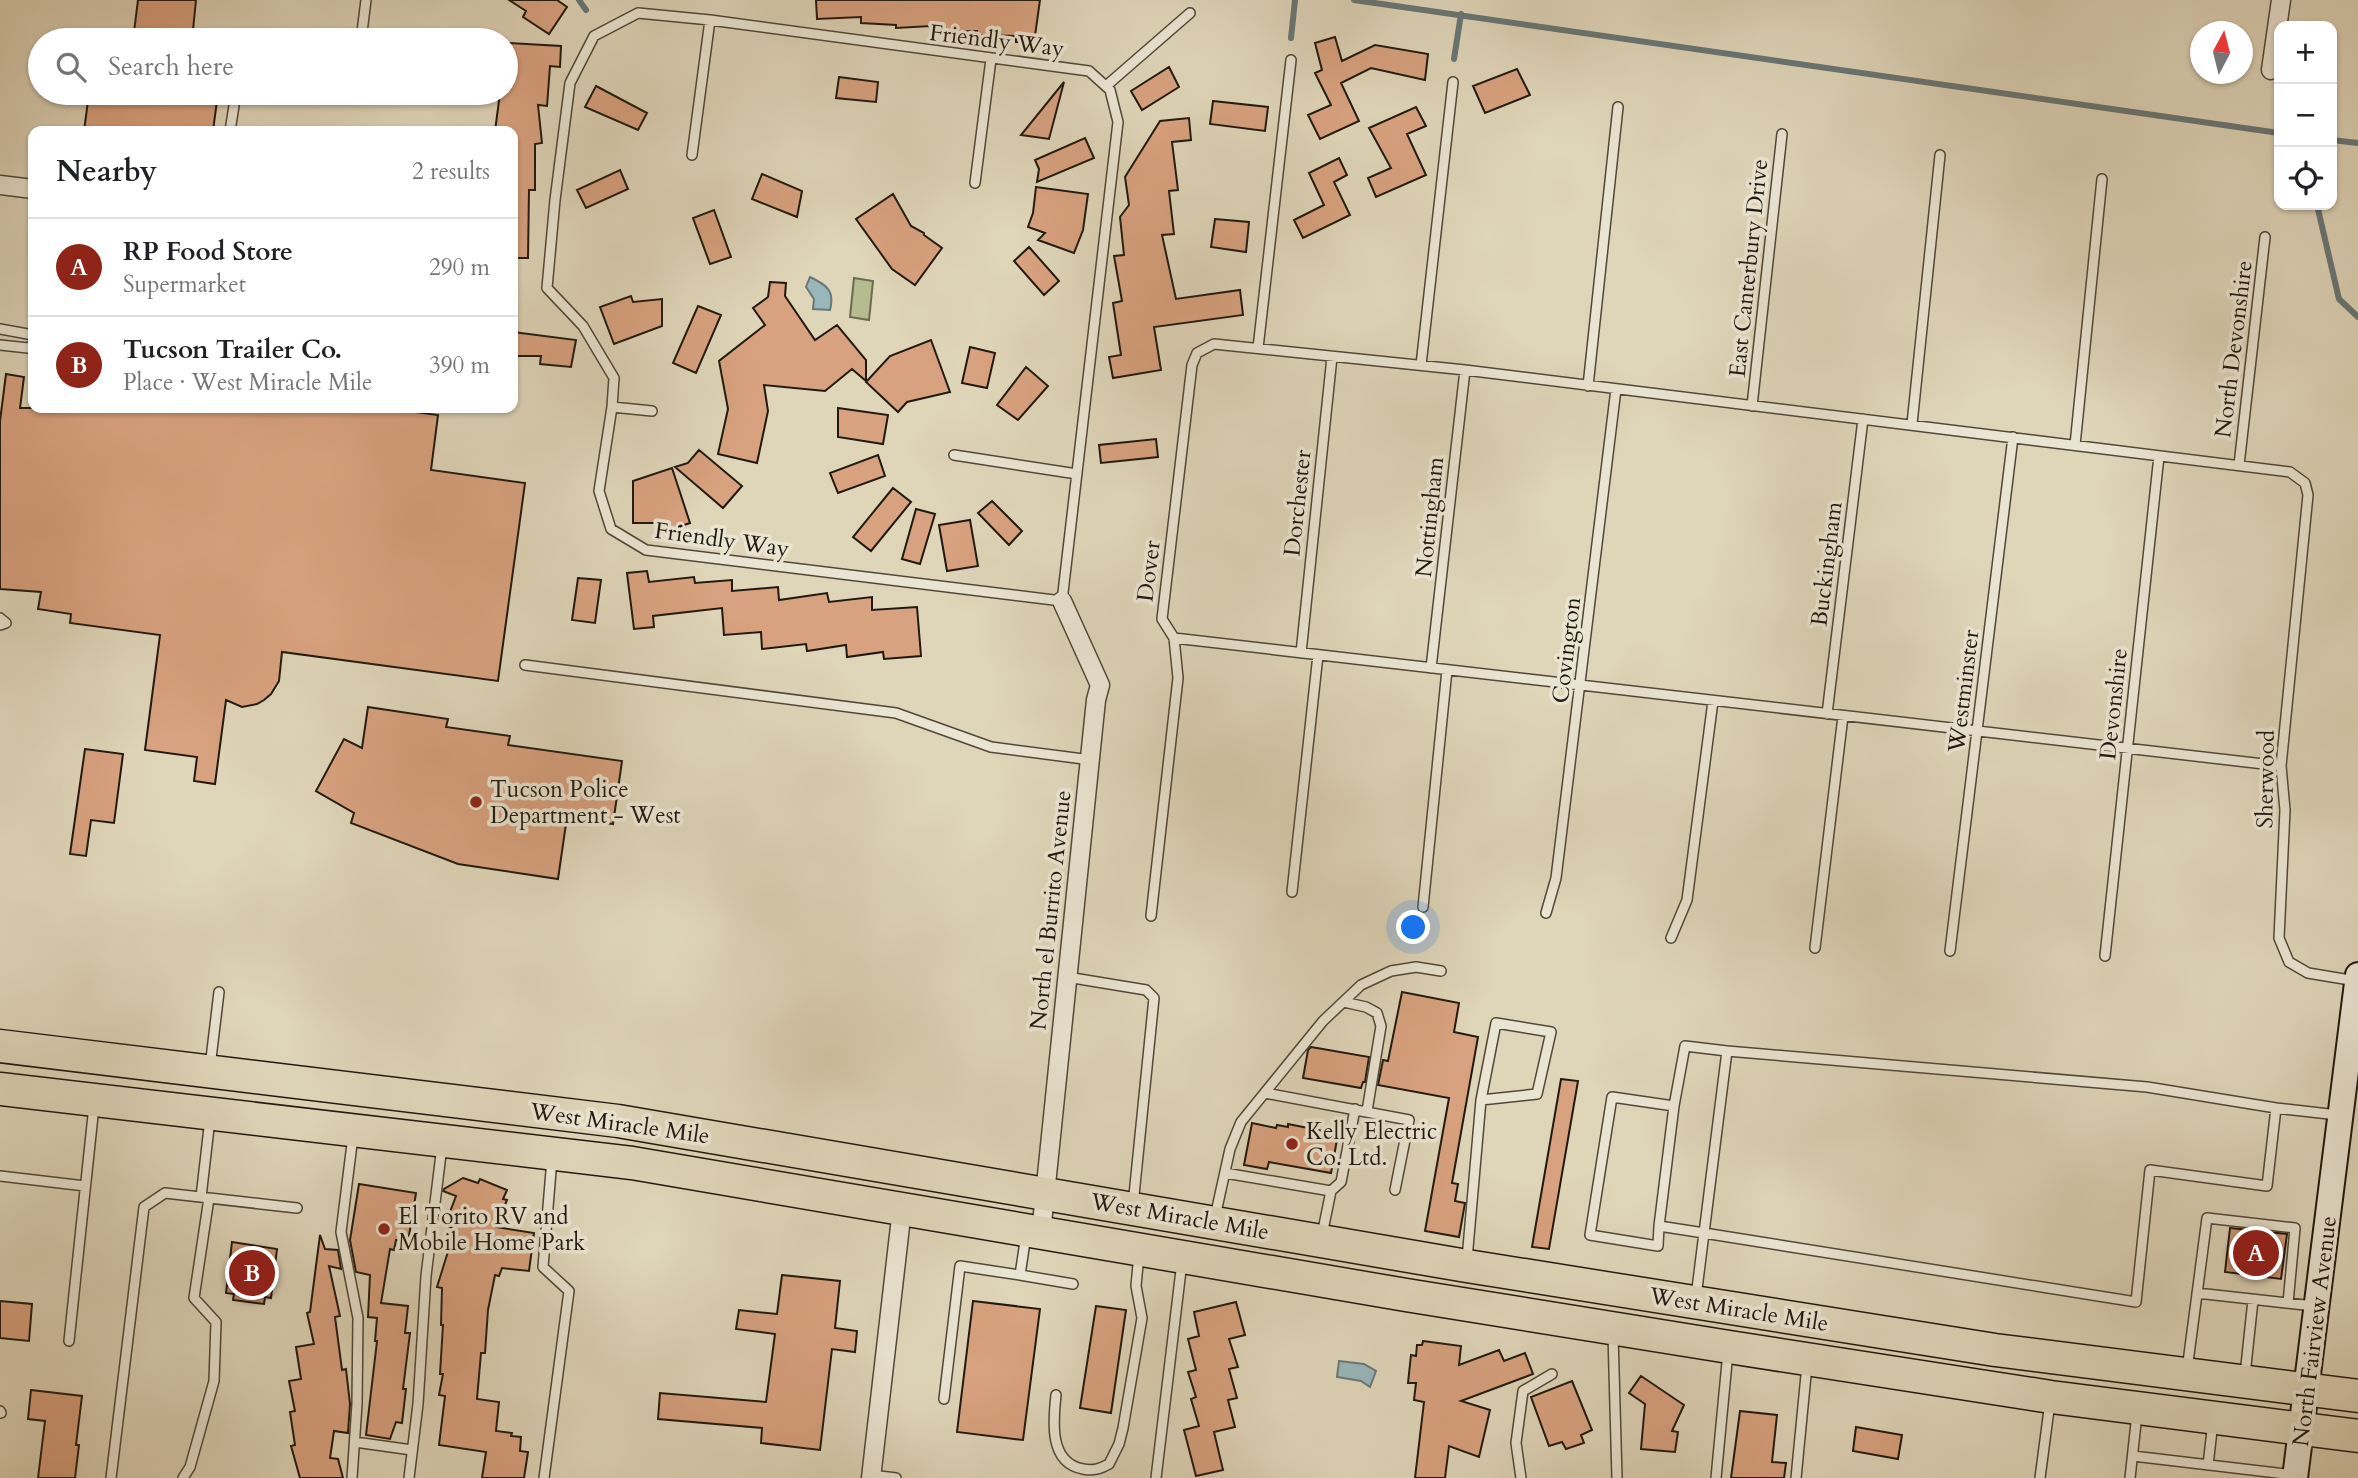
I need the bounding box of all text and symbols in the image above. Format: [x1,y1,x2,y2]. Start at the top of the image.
street label: Friendly Way [928,17,1066,64]
north arrow [2190,21,2253,84]
map controls [2274,21,2337,210]
button: + [2274,21,2337,84]
search box [28,28,518,105]
icon: search [52,48,90,86]
text: Search here [108,49,234,84]
button: − [2274,84,2337,147]
button: locate [2274,147,2337,210]
text: Nearby [56,151,157,192]
text: 2 results [412,156,490,187]
street label: East Canterbury Drive [1722,157,1775,379]
text: RP Food Store [123,234,293,269]
text: A [70,252,88,283]
text: 290 m [429,252,490,283]
street label: North Devonshire [2207,259,2260,439]
text: Supermarket [123,269,246,300]
text: Tucson Trailer Co. [123,332,342,367]
text: B [71,350,87,381]
text: 390 m [429,350,490,381]
text: Place · West Miracle Mile [123,367,372,398]
street label: Dorchester [1276,448,1319,558]
street label: Nottingham [1408,455,1451,579]
street label: Buckingham [1803,499,1850,628]
street label: Friendly Way [653,515,791,564]
street label: Dover [1129,538,1168,604]
street label: Covington [1545,595,1588,705]
street label: Westminster [1940,627,1986,755]
street label: Devonshire [2092,647,2135,761]
street label: Sherwood [2249,729,2282,829]
place label: Tucson Police Department - West [490,774,681,831]
street label: North el Burrito Avenue [1022,789,1079,1031]
marker: Tucson Police Department - West [468,794,484,810]
your location [1396,910,1430,944]
street label: West Miracle Mile [527,1095,712,1151]
place label: Kelly Electric Co. Ltd. [1306,1116,1437,1173]
marker: Kelly Electric Co. Ltd. [1284,1136,1300,1152]
street label: West Miracle Mile [1087,1185,1272,1247]
place label: El Torito RV and Mobile Home Park [398,1201,586,1258]
street label: North Fairview Avenue [2285,1214,2344,1448]
marker: El Torito RV and Mobile Home Park [376,1221,392,1237]
pin: A [2233,1227,2279,1279]
pin: B [229,1247,275,1299]
street label: West Miracle Mile [1646,1280,1831,1339]

